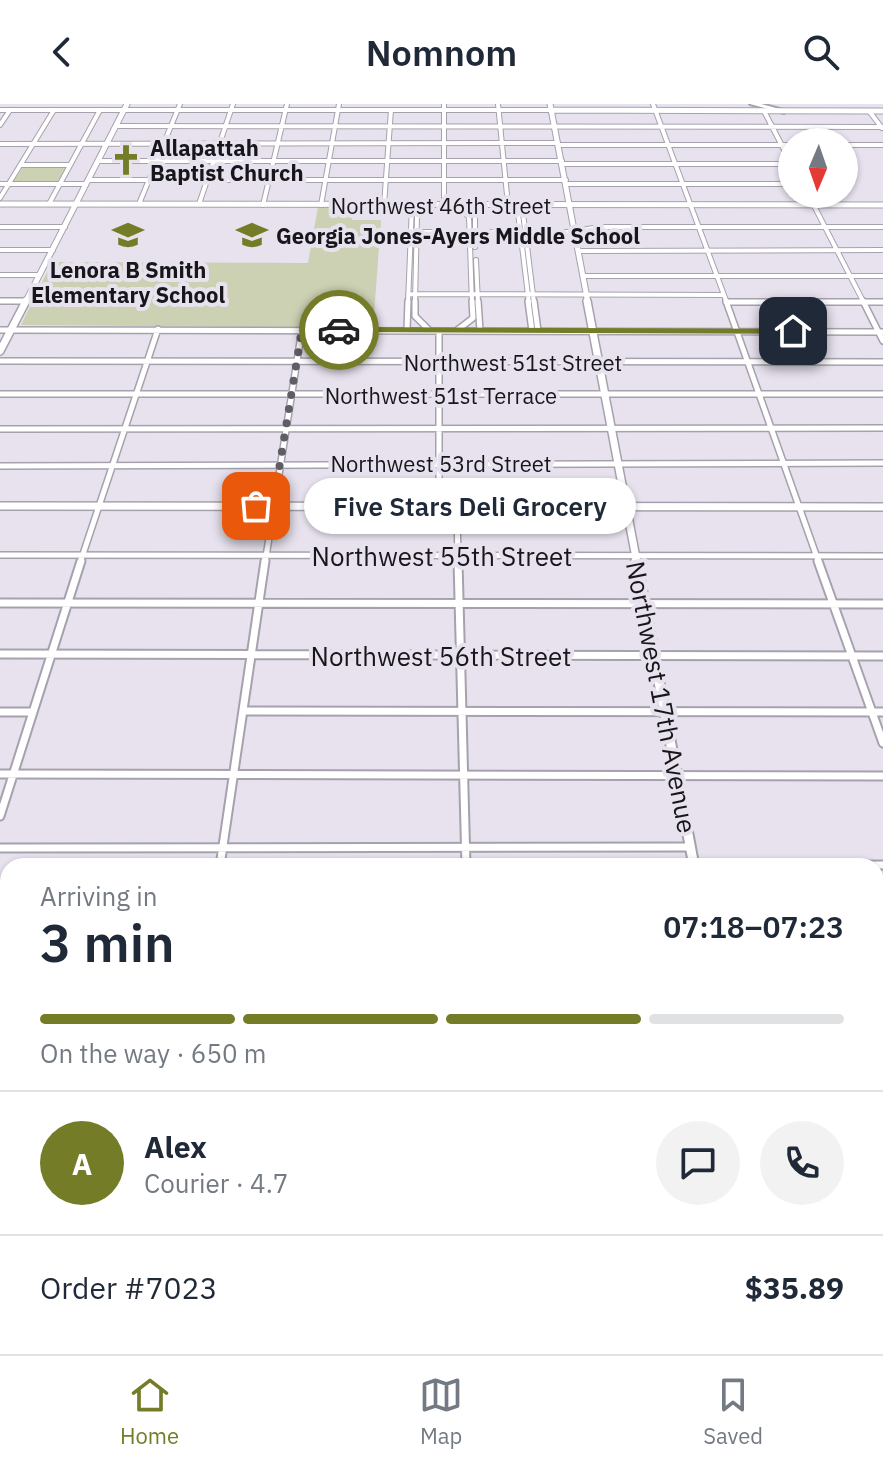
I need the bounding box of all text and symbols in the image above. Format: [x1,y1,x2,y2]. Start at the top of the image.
text: Nomnom [366,29,517,76]
icon: back [40,30,84,74]
icon: search [799,30,843,74]
north arrow [778,128,858,208]
map controls [778,128,858,208]
place label: Allapattah Baptist Church [150,133,304,187]
church icon: Allapattah Baptist Church [109,143,143,177]
street label: Northwest 46th Street [331,191,551,220]
school or university icon: Lenora B Smith Elementary School [111,218,145,252]
school or university icon: Georgia Jones-Ayers Middle School [235,218,269,252]
place label: Georgia Jones-Ayers Middle School [276,221,640,250]
place label: Lenora B Smith Elementary School [31,255,225,309]
courier [299,290,379,370]
pin [759,297,827,365]
icon: car [317,308,361,352]
icon: home [771,309,815,353]
street label: Northwest 51st Street [404,348,622,377]
street label: Northwest 51st Terrace [325,381,557,410]
street label: Northwest 53rd Street [330,449,552,478]
pin [222,472,290,540]
callout: Five Stars Deli Grocery [304,478,636,534]
icon: bag [234,484,278,528]
text: Five Stars Deli Grocery [333,489,607,523]
street label: Northwest 55th Street [312,539,572,573]
street label: Northwest 17th Avenue [619,558,705,836]
street label: Northwest 56th Street [311,639,571,673]
text: Arriving in [40,879,157,913]
text: 07:18–07:23 [663,907,844,946]
text: 3 min [40,909,175,976]
text: On the way · 650 m [40,1036,266,1070]
button: chat [656,1121,740,1205]
button: phone [760,1121,844,1205]
text: Alex [144,1127,207,1166]
text: A [72,1144,92,1183]
text: Courier · 4.7 [144,1166,288,1200]
text: Order #7023 [40,1268,217,1307]
text: $35.89 [745,1268,844,1307]
tab: Home [120,1373,179,1450]
tab: Map [419,1373,463,1450]
tab: Saved [703,1373,763,1450]

